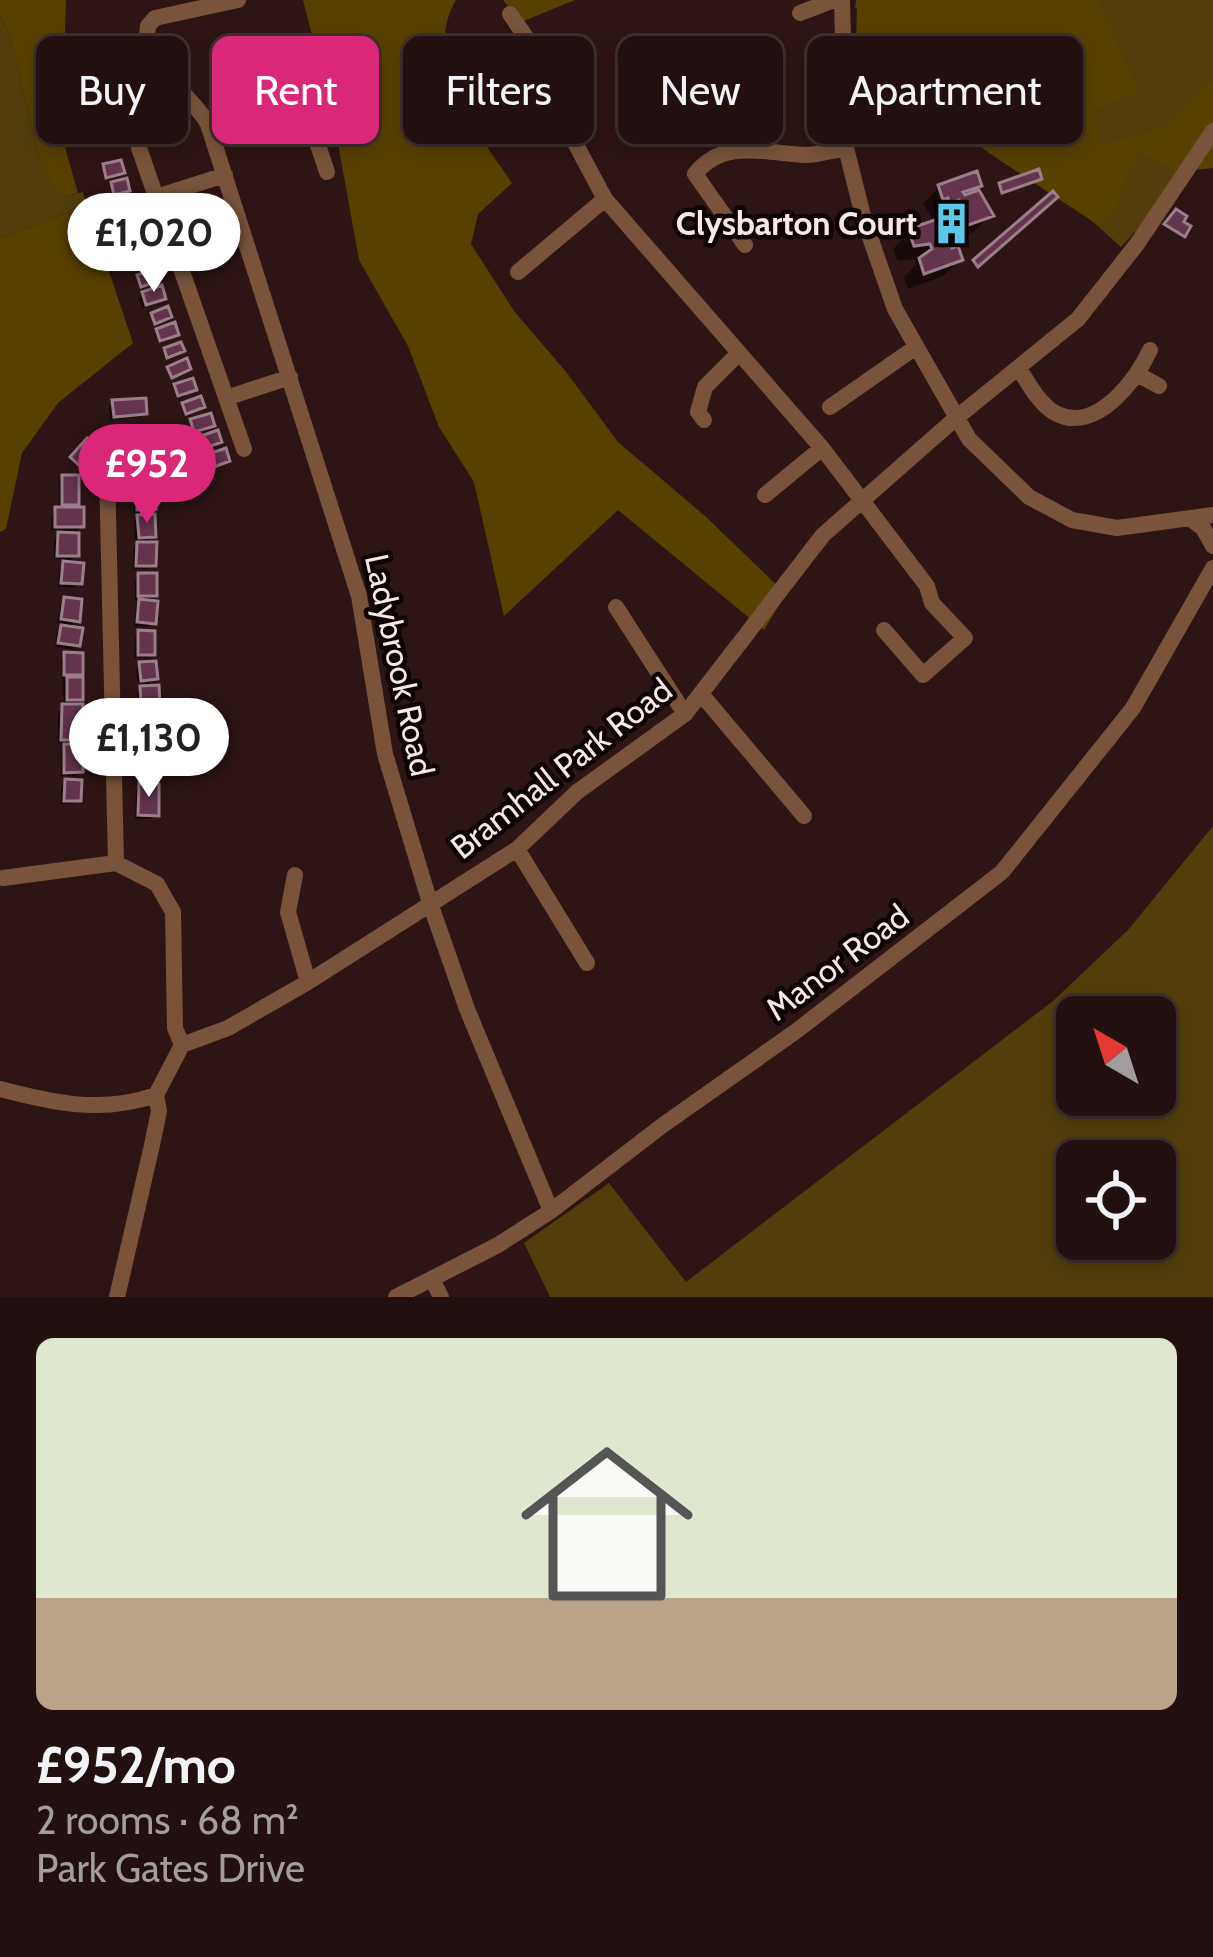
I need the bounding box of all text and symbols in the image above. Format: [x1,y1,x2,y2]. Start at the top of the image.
chip: Buy [36,36,188,144]
chip: Rent [212,36,379,144]
chip: Filters [403,36,594,144]
chip: New [618,36,783,144]
chip: Apartment [807,36,1083,144]
pin: £1,020 [56,193,252,295]
building icon: Clysbarton Court [928,200,974,246]
place label: Clysbarton Court [676,203,917,243]
text: £1,020 [94,208,214,256]
pin: £952 [76,424,218,526]
text: £952 [105,439,189,487]
street label: Ladybrook Road [357,550,443,780]
street label: Bramhall Park Road [442,669,680,867]
pin: £1,130 [51,698,247,800]
text: £1,130 [96,713,202,761]
street label: Manor Road [758,895,916,1029]
north arrow [1056,996,1176,1116]
map controls [1056,996,1176,1260]
button: locate [1056,1140,1176,1260]
icon: home [499,1416,715,1632]
text: £952/mo [36,1734,236,1796]
text: 2 rooms · 68 m² [36,1796,299,1844]
text: Park Gates Drive [36,1844,305,1892]

